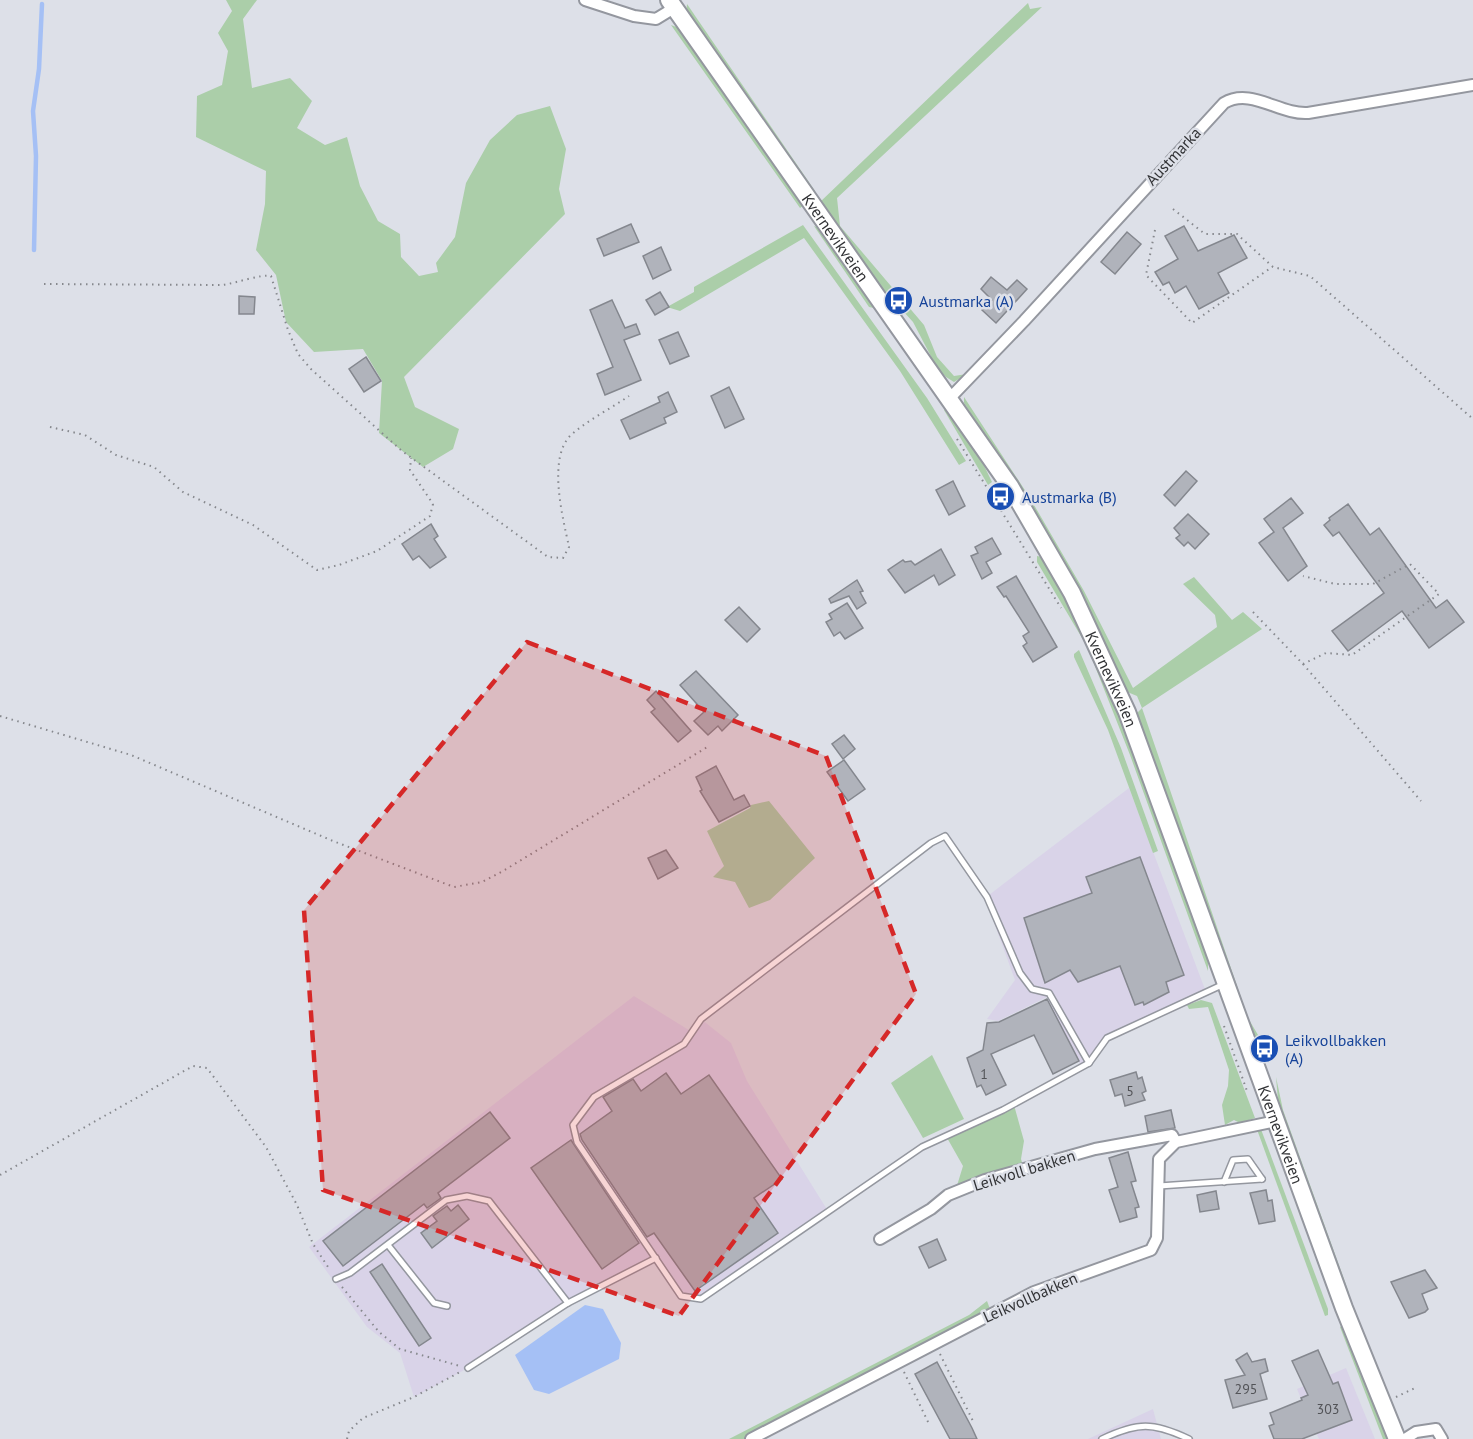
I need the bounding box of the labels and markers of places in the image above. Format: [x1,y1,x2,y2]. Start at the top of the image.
bus stop icon: Austmarka (A) [882,285,914,317]
place label: Austmarka (A) [919,291,1014,311]
bus stop icon: Austmarka (B) [985,481,1017,513]
place label: Austmarka (B) [1022,487,1117,507]
place label: Leikvollbakken (A) [1285,1030,1386,1068]
bus stop icon: Leikvollbakken (A) [1248,1033,1280,1065]

